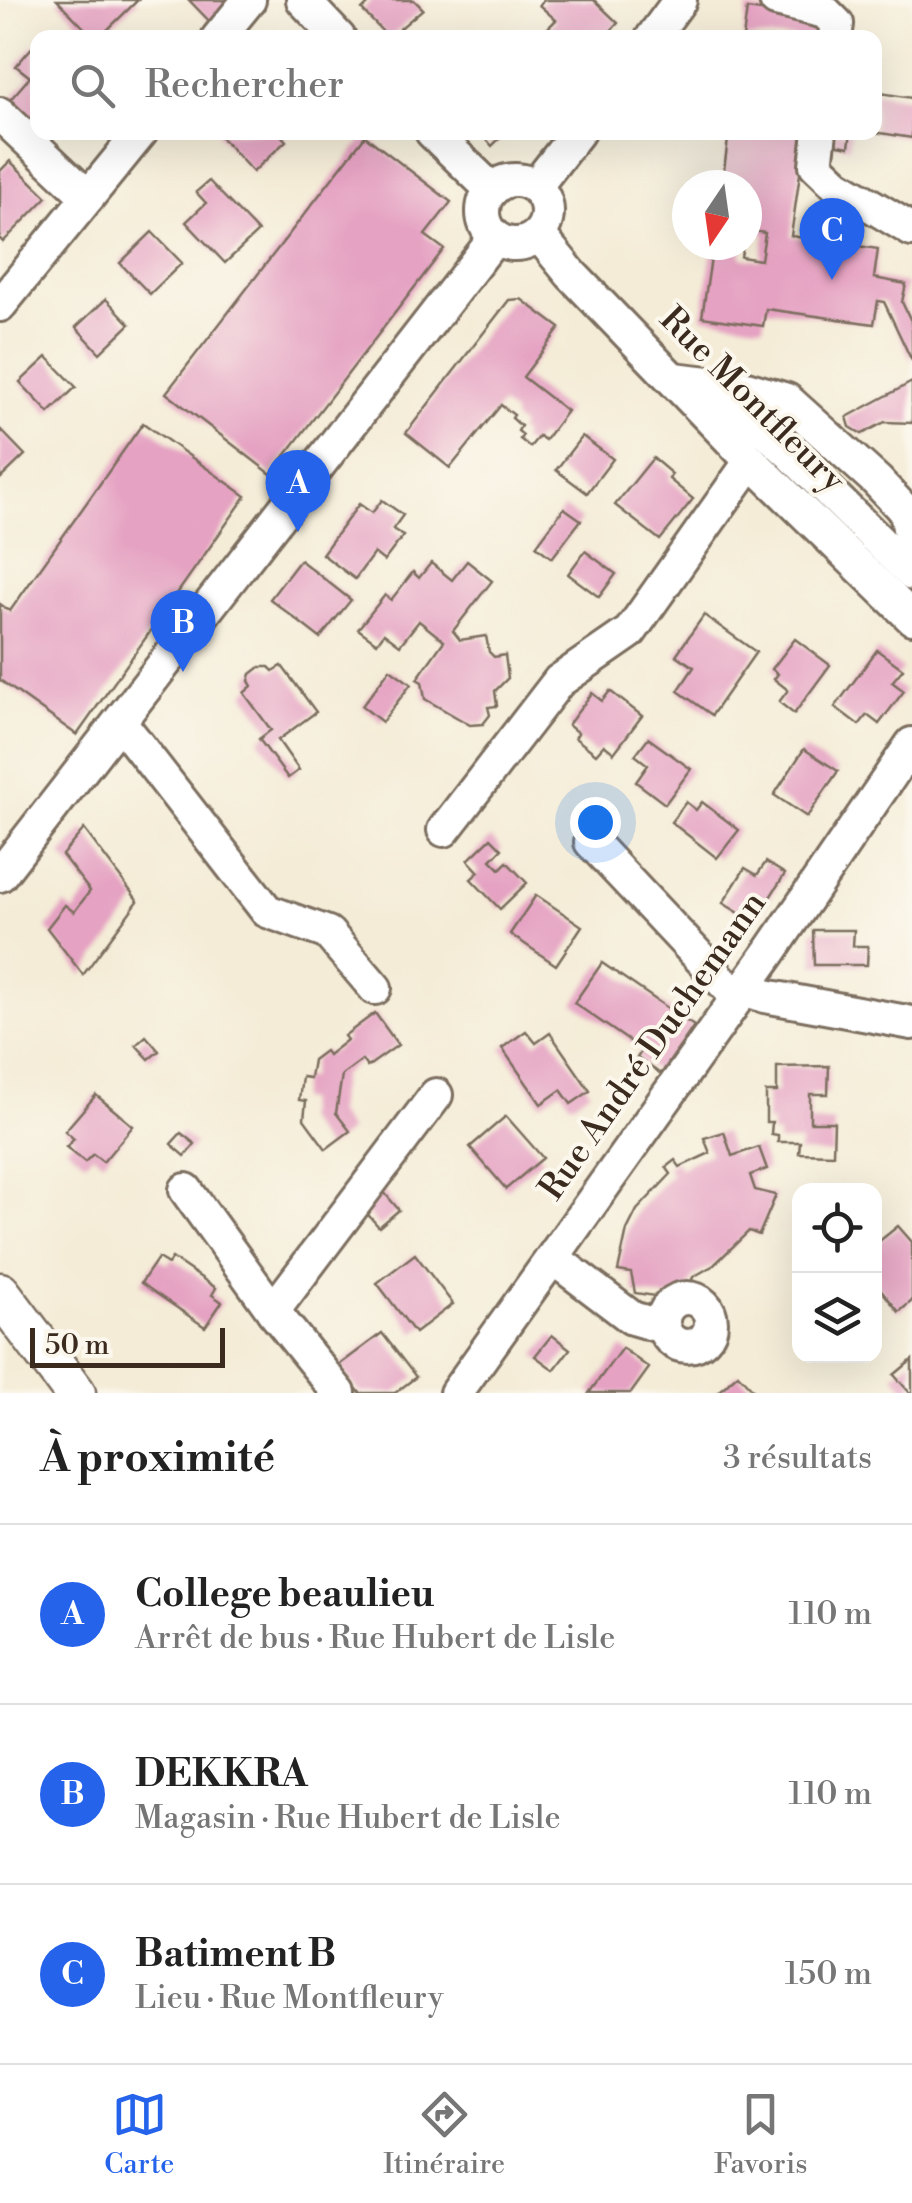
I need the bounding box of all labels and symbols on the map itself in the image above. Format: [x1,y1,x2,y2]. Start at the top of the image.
north arrow [672,170,762,260]
pin: C [800,198,864,280]
street label: Rue Montfleury [650,298,854,502]
pin: A [266,450,330,532]
pin: B [150,590,216,672]
your location [570,797,621,848]
street label: Rue André Duchemann [530,883,776,1209]
scale bar [30,1323,225,1368]

